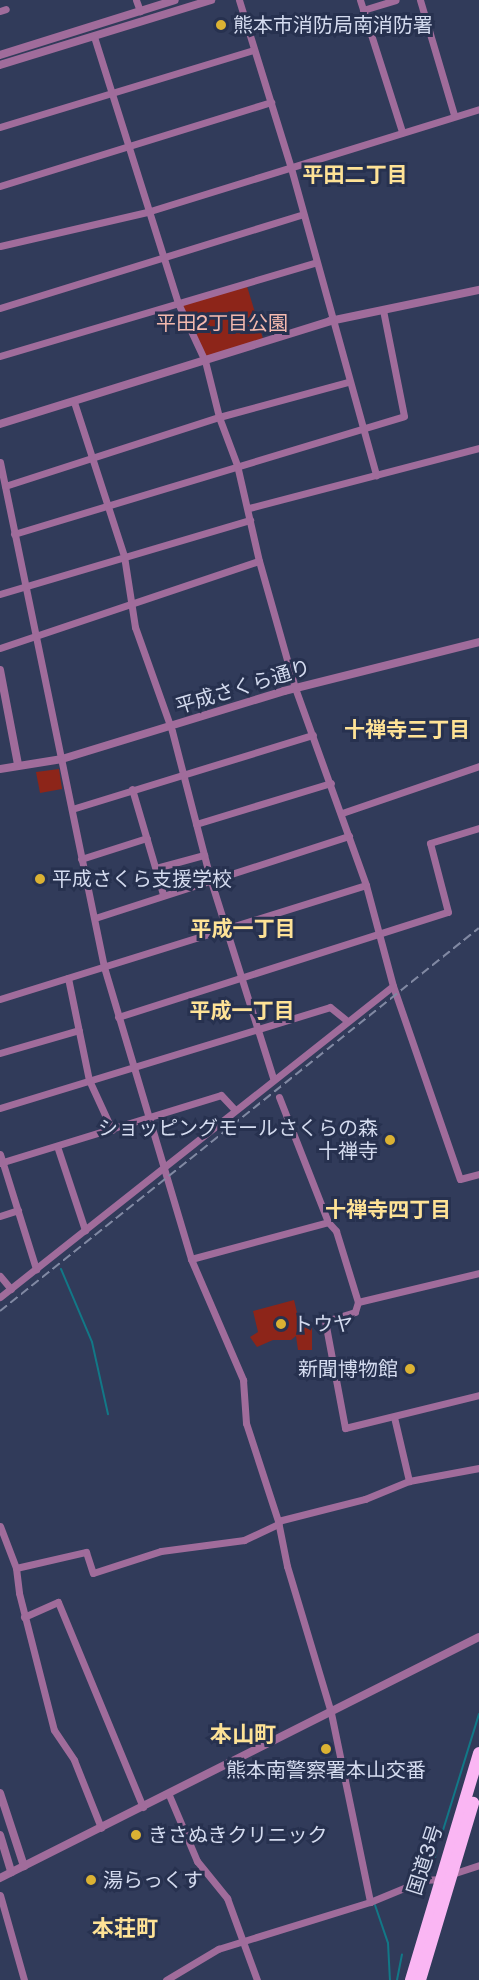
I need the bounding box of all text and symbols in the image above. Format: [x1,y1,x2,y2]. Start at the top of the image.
place label: 熊本市消防局南消防署 [233,13,433,37]
marker: 熊本市消防局南消防署 [214,18,228,32]
district label: 平田二丁目 [303,162,407,188]
park label: 平田2丁目公園 [156,311,288,335]
street label: 平成さくら通り [173,655,313,719]
district label: 十禅寺三丁目 [344,717,470,743]
place label: 平成さくら支援学校 [52,867,232,891]
marker: 平成さくら支援学校 [33,872,47,886]
district label: 平成一丁目 [191,916,295,942]
district label: 平成一丁目 [190,998,294,1024]
place label: ショッピングモールさくらの森 十禅寺 [98,1116,378,1163]
marker: ショッピングモールさくらの森 十禅寺 [383,1133,397,1147]
district label: 十禅寺四丁目 [325,1197,451,1223]
place label: トウヤ [293,1312,353,1336]
marker: トウヤ [274,1317,288,1331]
place label: 新聞博物館 [298,1357,398,1381]
marker: 新聞博物館 [403,1362,417,1376]
district label: 本山町 [210,1722,276,1748]
marker: 熊本南警察署本山交番 [319,1742,333,1756]
place label: 熊本南警察署本山交番 [226,1758,426,1782]
street label: 国道3号 [402,1822,448,1898]
place label: きさぬきクリニック [148,1823,328,1847]
marker: きさぬきクリニック [129,1828,143,1842]
place label: 湯らっくす [103,1868,203,1892]
marker: 湯らっくす [84,1873,98,1887]
district label: 本荘町 [92,1916,158,1942]

